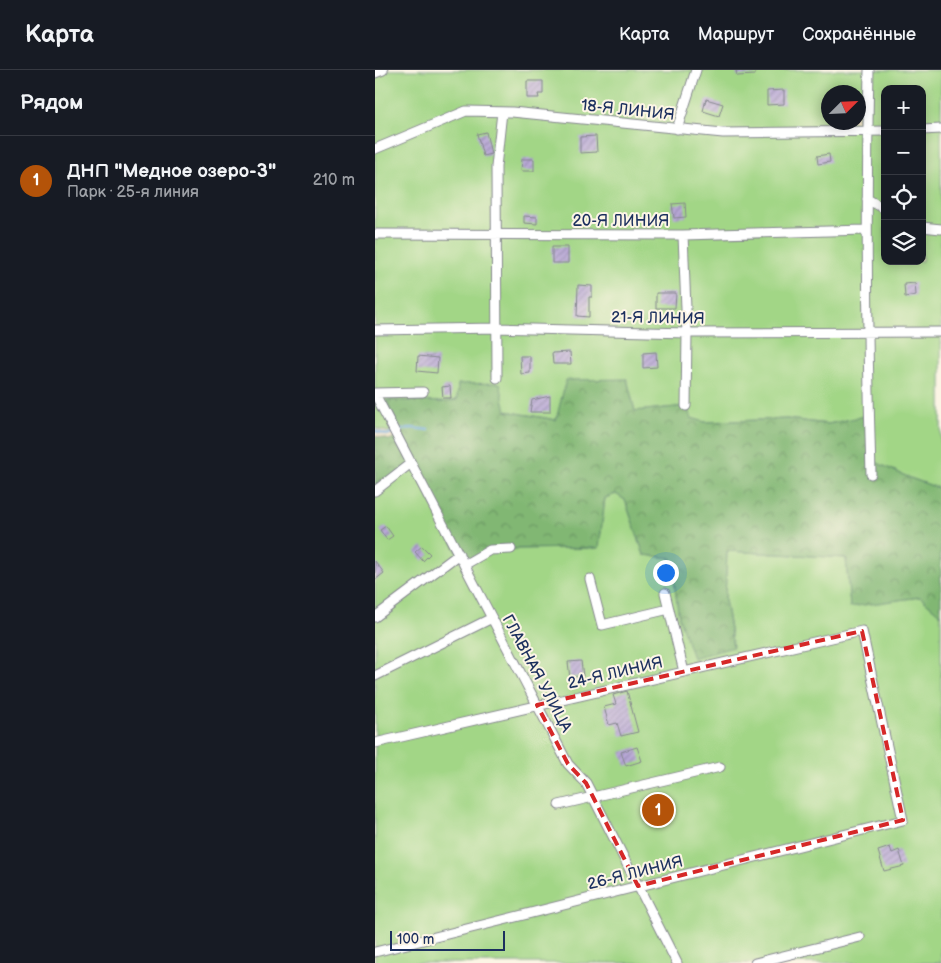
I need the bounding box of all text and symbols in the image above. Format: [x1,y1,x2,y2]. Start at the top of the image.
text: Карта [25,20,94,49]
text: Карта [619,24,670,45]
text: Маршрут [698,24,774,45]
text: Сохранённые [802,24,916,45]
north arrow [821,85,866,130]
map controls [881,85,926,265]
button: + [881,85,926,130]
text: Рядом [20,90,83,115]
street label: 18-Я ЛИНИЯ [580,96,676,125]
button: − [881,130,926,175]
text: ДНП "Медное озеро-3" [67,160,276,183]
text: 1 [33,171,39,190]
text: 210 m [313,171,355,190]
button: locate [881,175,926,220]
text: Парк · 25-я линия [67,183,199,202]
street label: 20-Я ЛИНИЯ [572,212,670,231]
button: layers [881,220,926,265]
street label: 21-Я ЛИНИЯ [611,308,705,329]
your location [653,560,679,586]
street label: ГЛАВНАЯ УЛИЦА [498,612,576,736]
street label: 24-Я ЛИНИЯ [566,653,665,694]
pin: 1 [642,791,674,829]
street label: 26-Я ЛИНИЯ [586,852,685,894]
scale bar [390,928,505,951]
text: 100 m [397,931,434,948]

